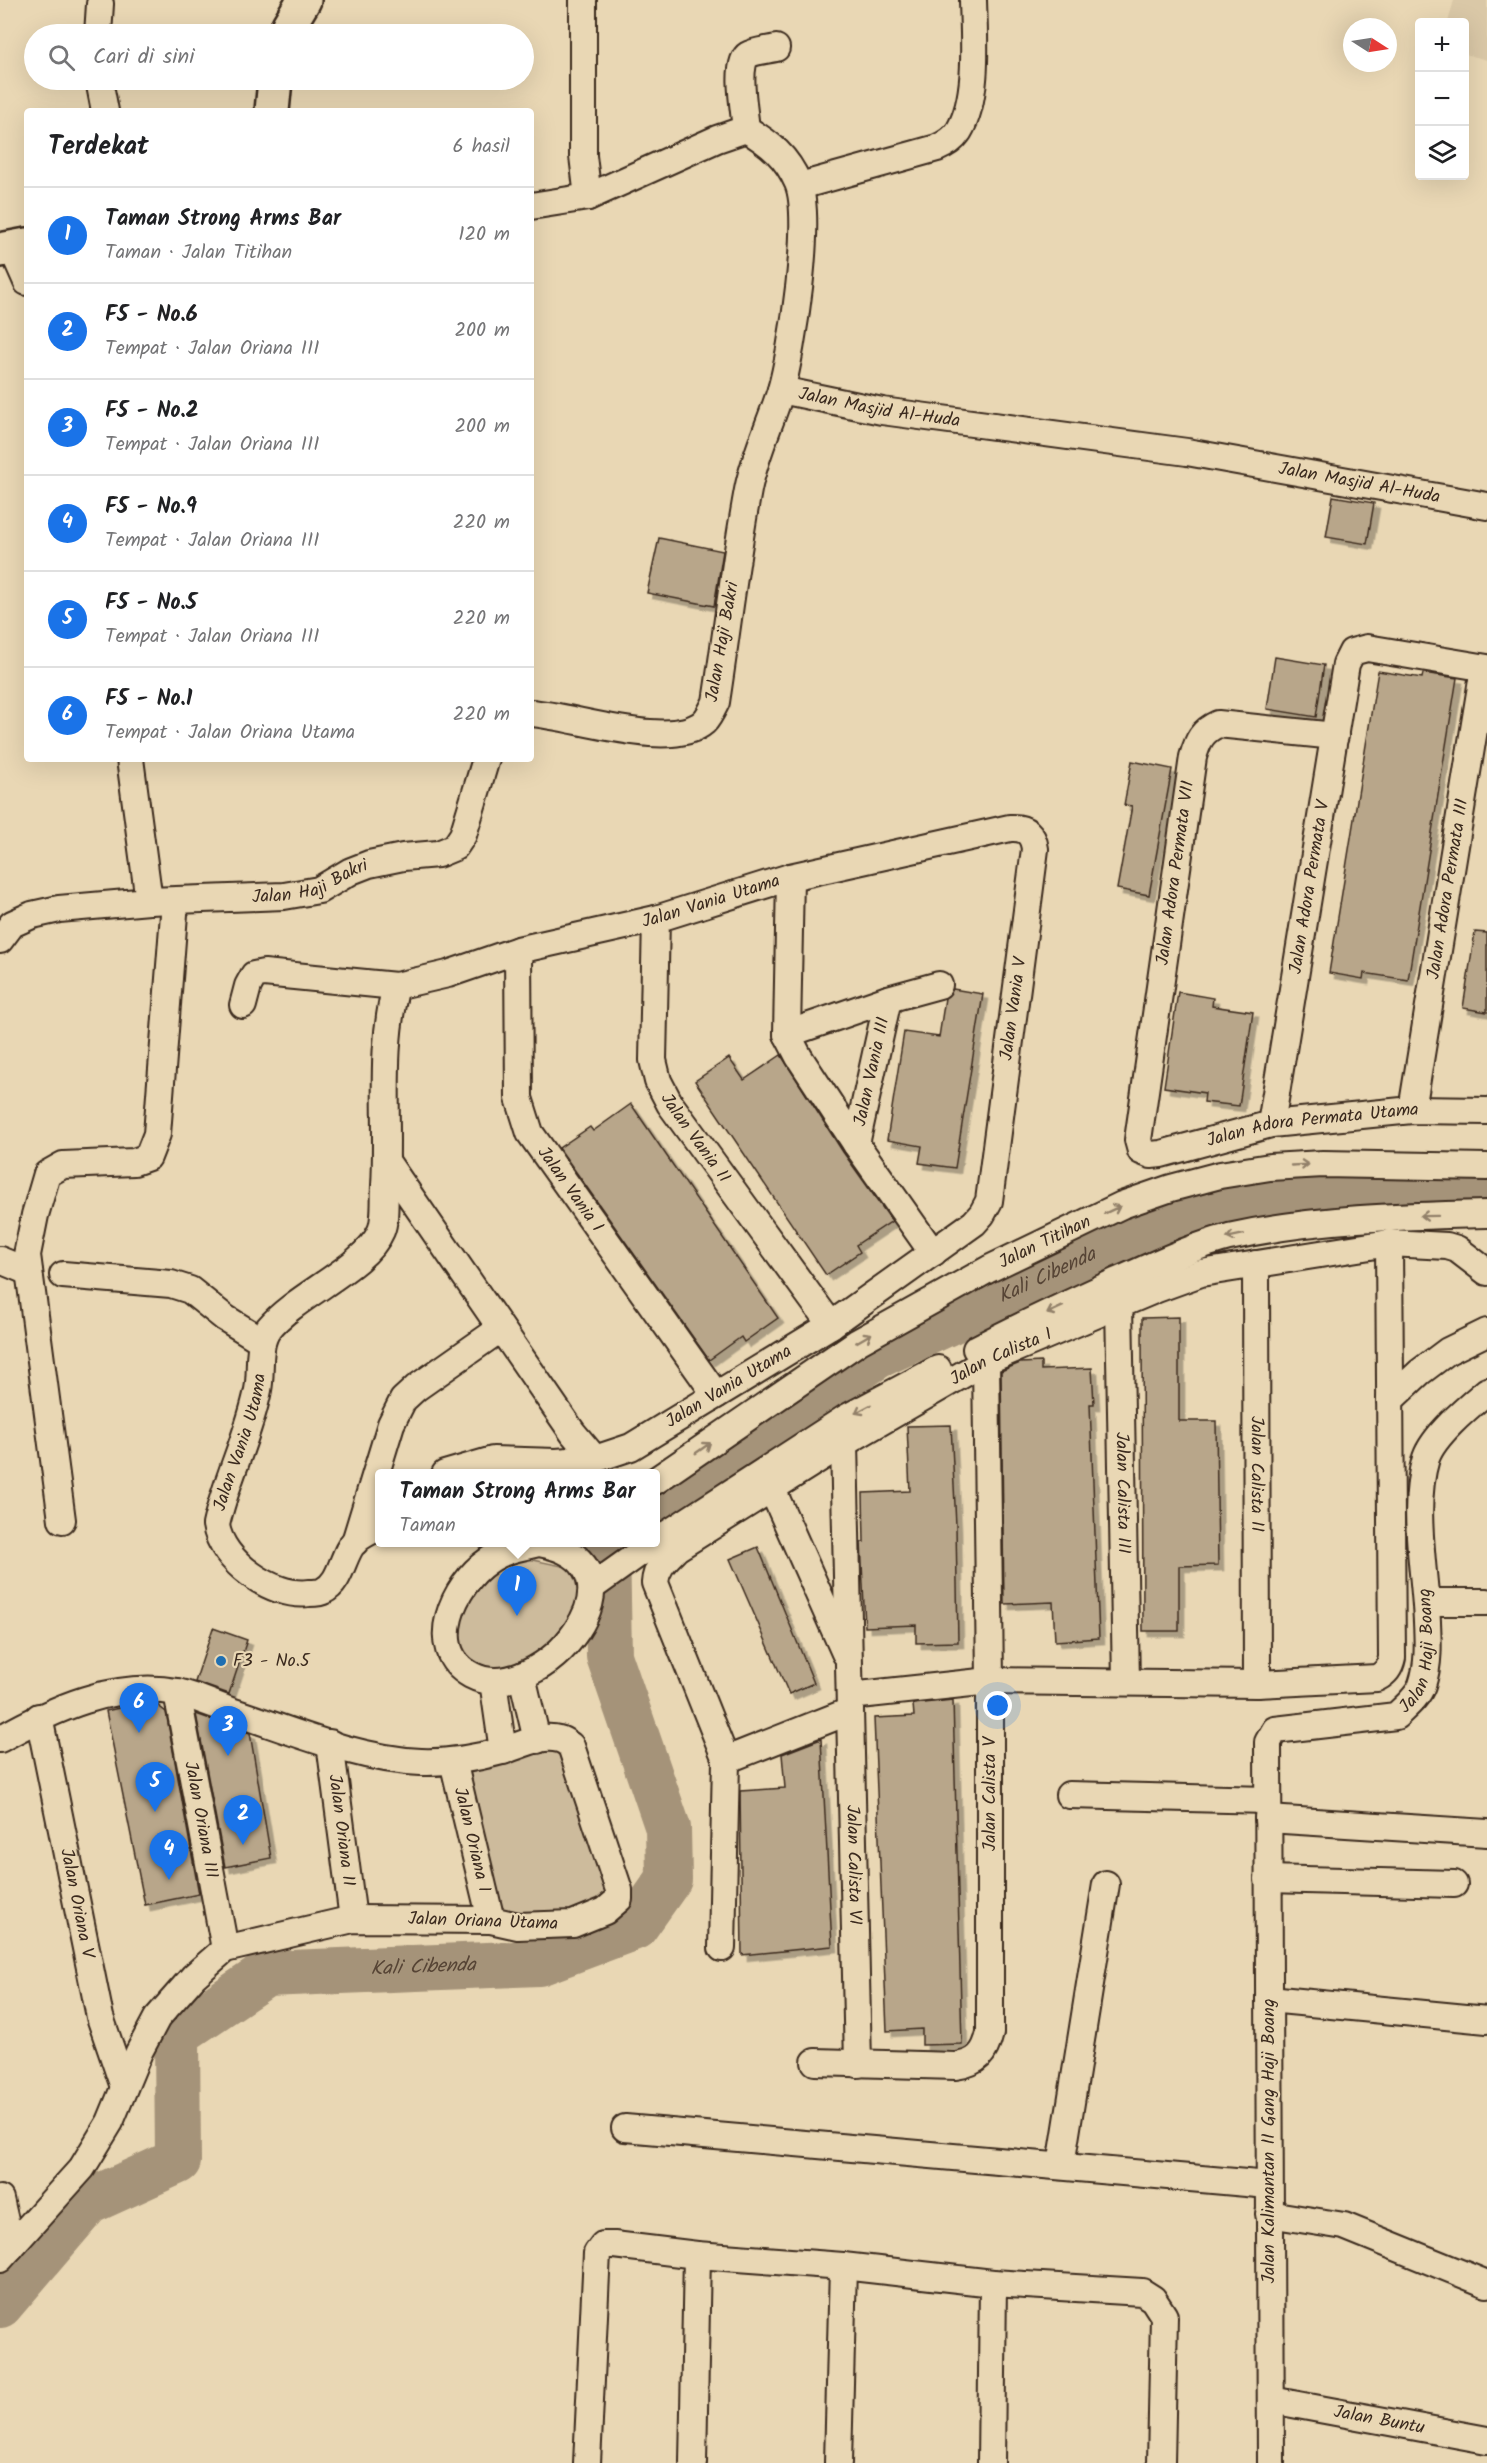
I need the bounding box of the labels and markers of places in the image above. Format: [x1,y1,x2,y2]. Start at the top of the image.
pin: 1 [498,1566,536,1616]
place label: F3 - No.5 [233,1647,311,1676]
marker: F3 - No.5 [214,1654,228,1668]
pin: 6 [120,1684,158,1733]
pin: 3 [208,1706,248,1756]
pin: 5 [136,1762,174,1812]
pin: 2 [224,1796,262,1845]
pin: 4 [150,1830,188,1880]

